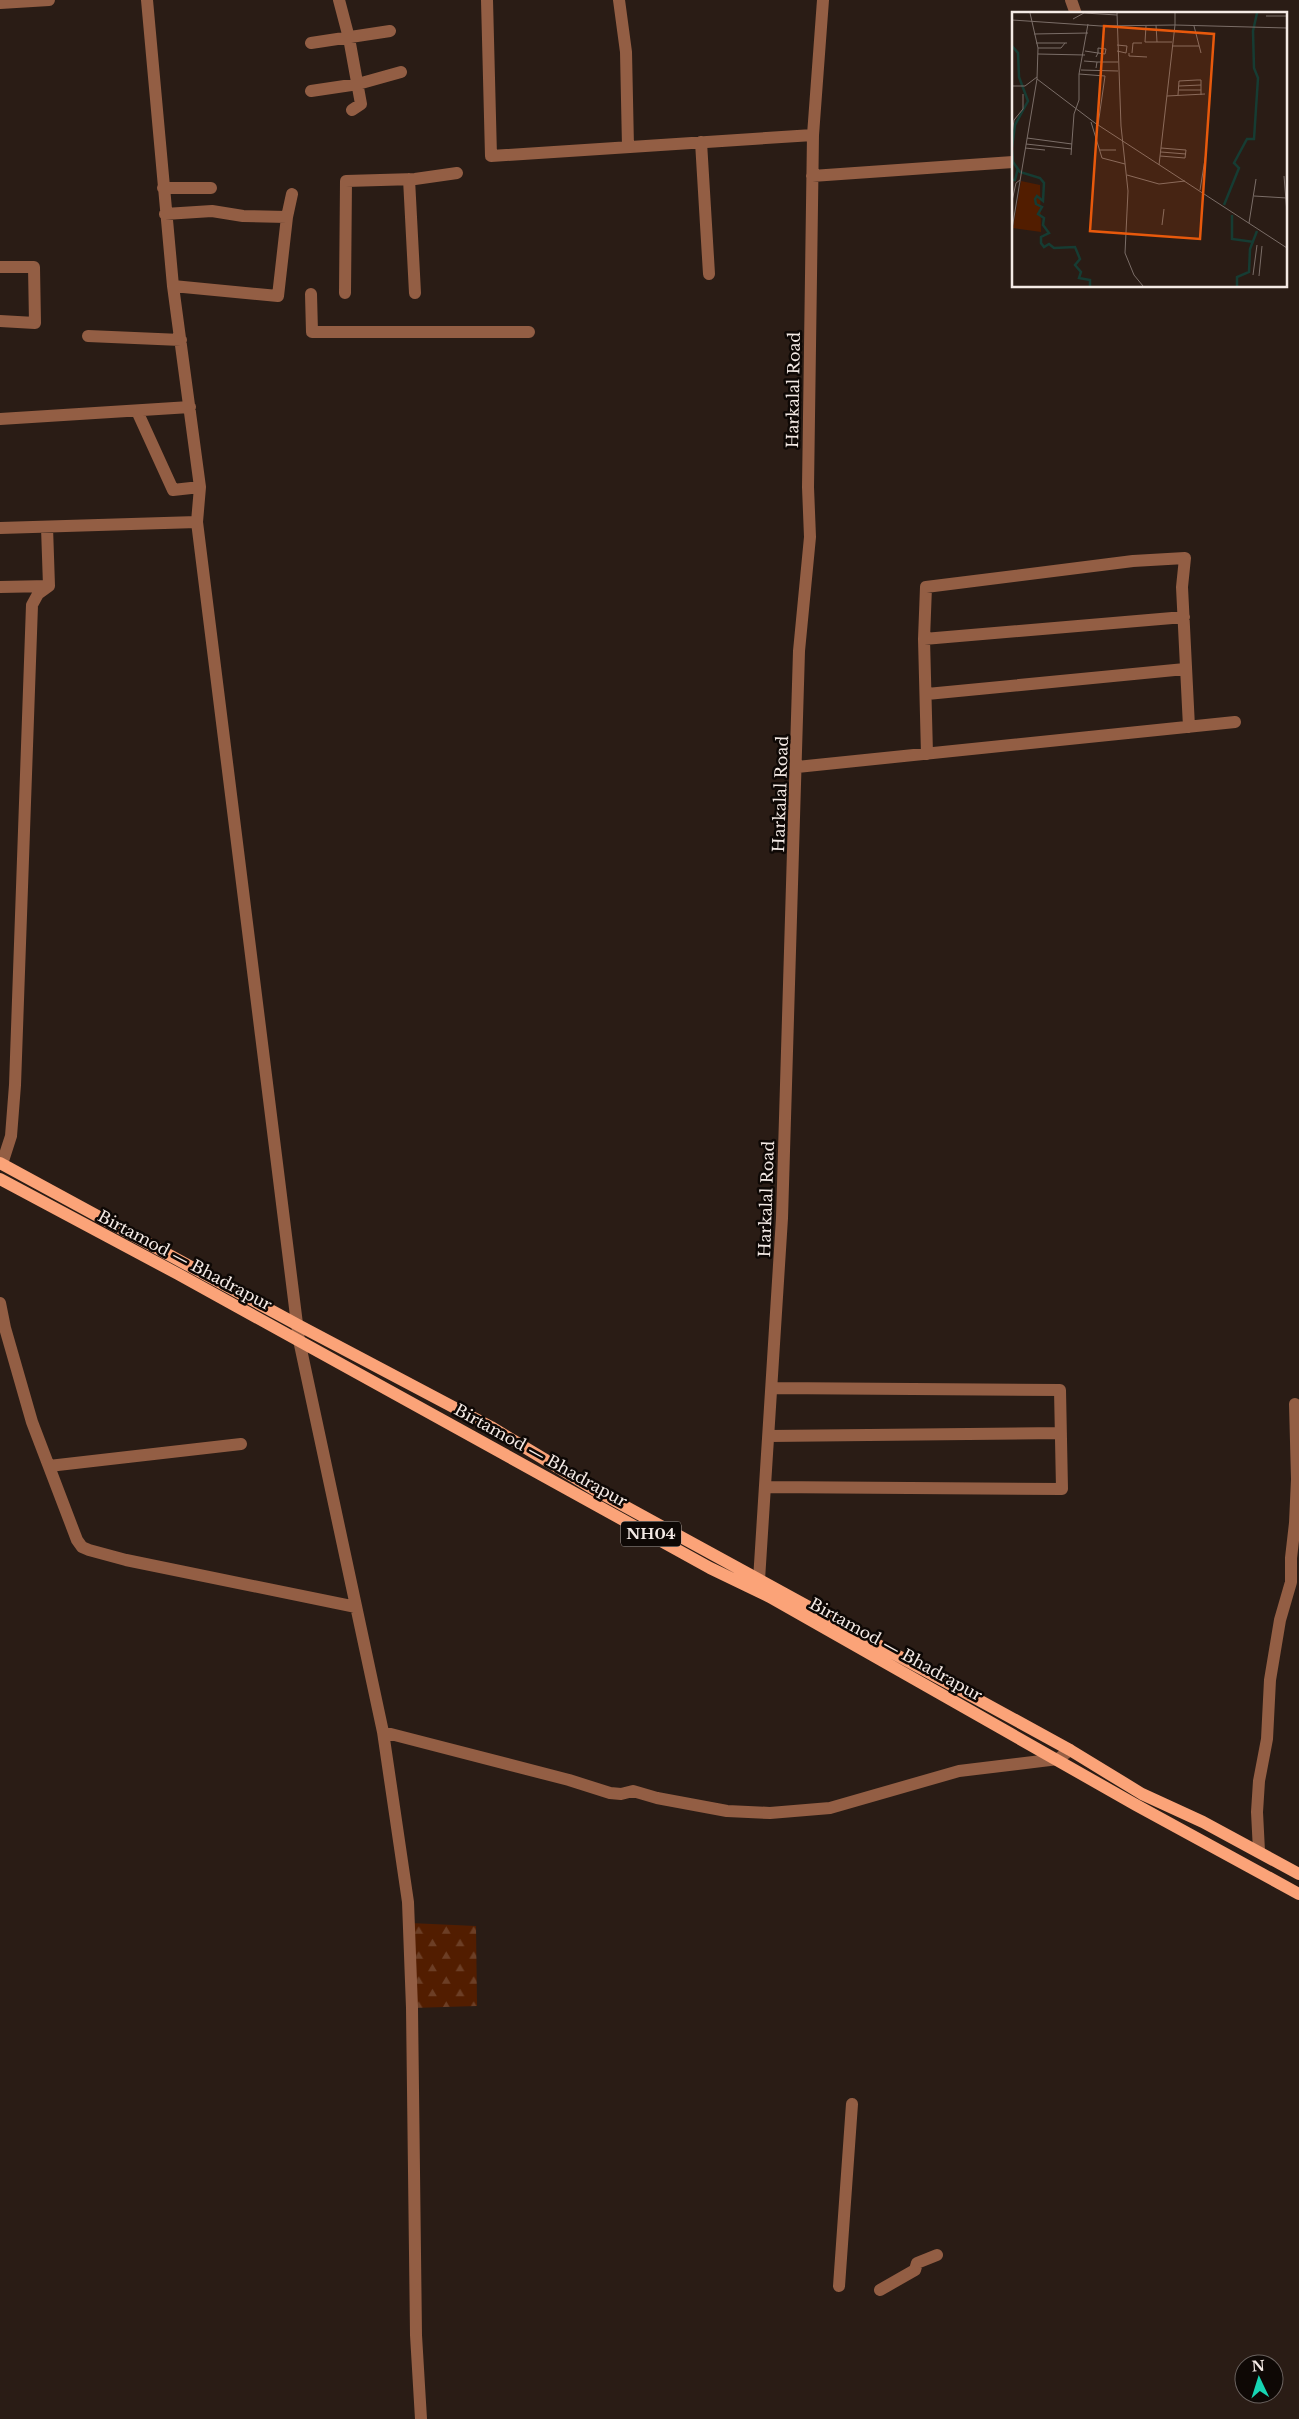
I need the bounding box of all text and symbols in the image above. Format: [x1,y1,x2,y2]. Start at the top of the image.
inset map [1012,12,1286,288]
street label: Harkalal Road [782,331,804,448]
street label: Harkalal Road [768,735,792,853]
street label: Harkalal Road [754,1140,778,1258]
street label: Birtamod — Bhadrapur [95,1206,276,1315]
street label: Birtamod — Bhadrapur [451,1399,631,1511]
road number: NH04 [621,1522,681,1546]
street label: Birtamod — Bhadrapur [806,1593,986,1705]
north arrow [1234,2354,1284,2404]
text: N [1251,2357,1265,2375]

